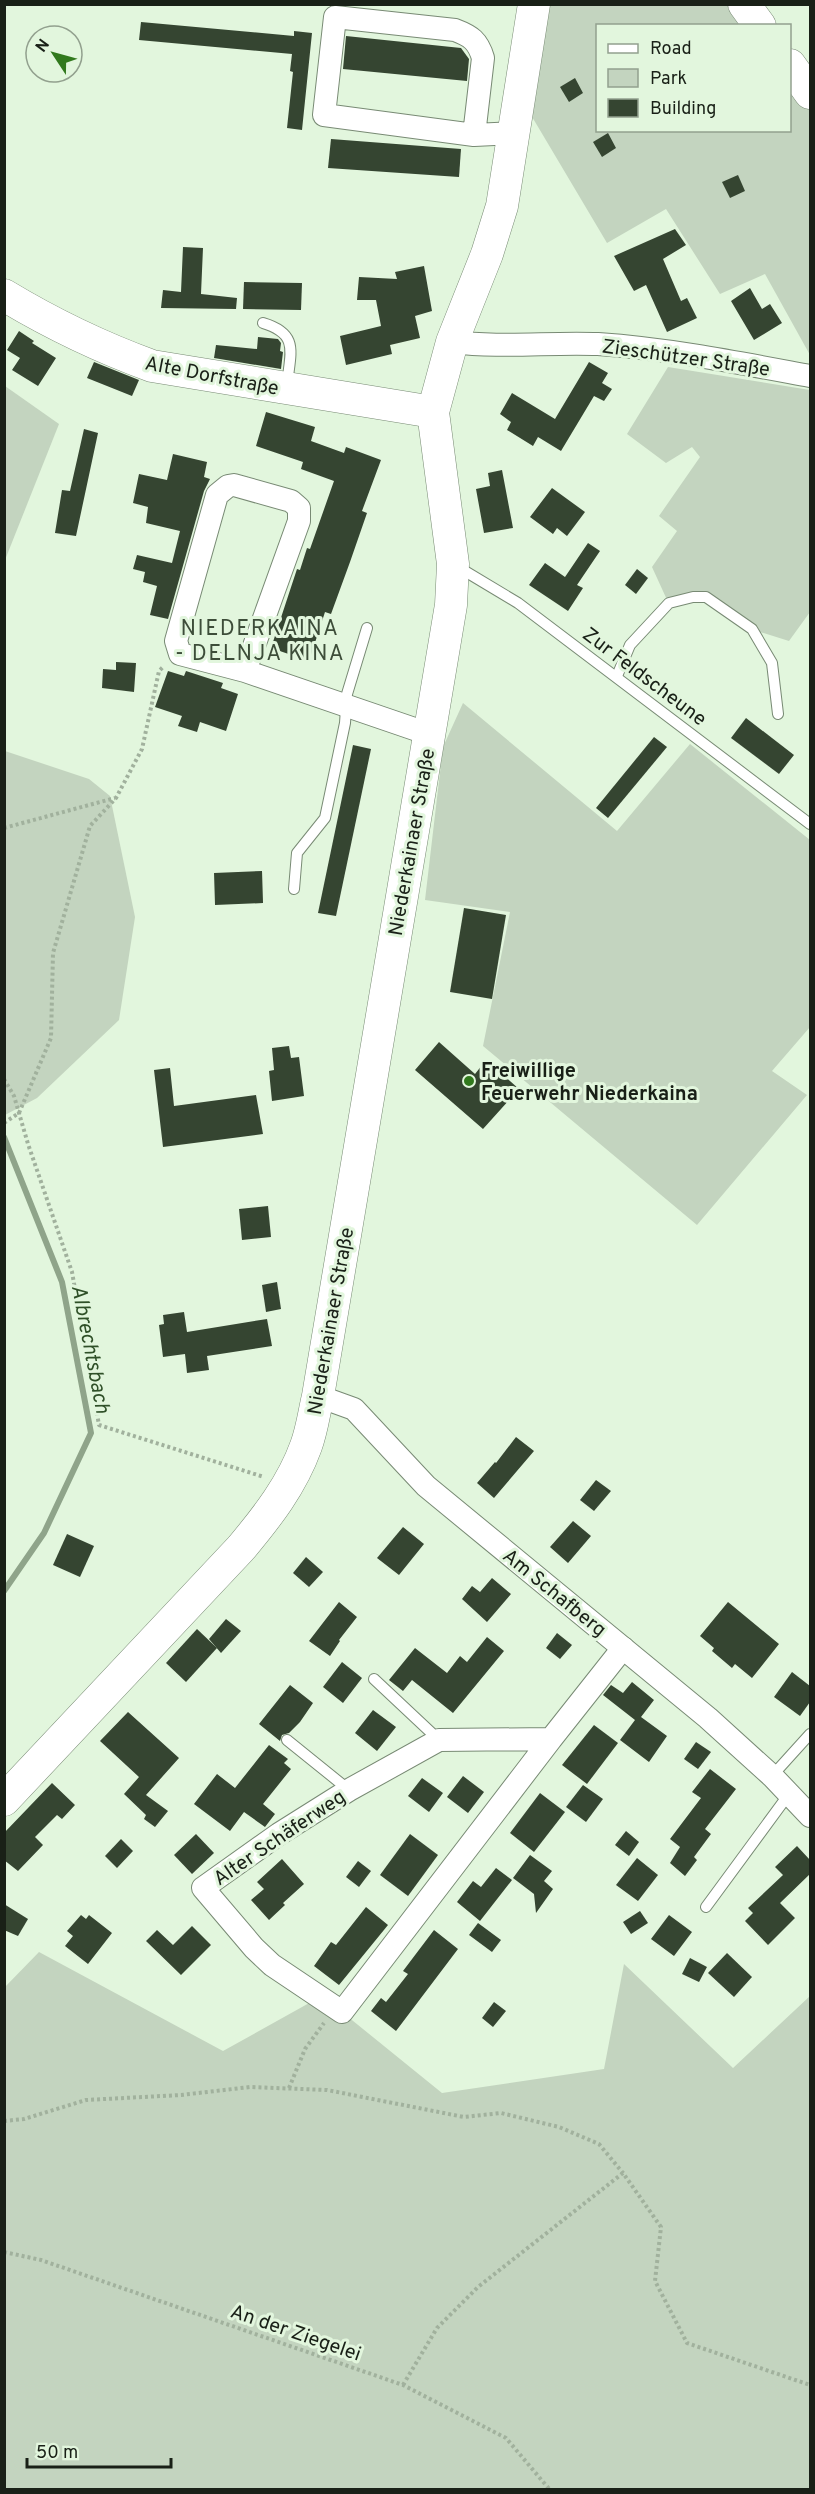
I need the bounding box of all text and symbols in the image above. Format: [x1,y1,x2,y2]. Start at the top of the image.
north arrow [24,24,84,84]
legend [596,24,791,132]
text: N [32,36,55,57]
text: Road [650,38,692,61]
text: Park [650,68,687,91]
text: Building [650,98,716,121]
street label: Zieschützer Straße [600,334,771,384]
street label: Alte Dorfstraße [142,351,281,403]
district label: NIEDERKAINA - DELNJA KINA [175,616,345,668]
street label: Zur Feldscheune [577,622,711,733]
street label: Niederkainaer Straße [384,747,442,938]
place label: Freiwillige Feuerwehr Niederkaina [481,1059,698,1108]
marker: Freiwillige Feuerwehr Niederkaina [462,1074,476,1088]
street label: Niederkainaer Straße [303,1226,361,1417]
water label: Albrechtsbach [64,1283,115,1416]
street label: Am Schafberg [496,1544,611,1643]
street label: Alter Schäferweg [209,1785,351,1893]
street label: An der Ziegelei [227,2299,364,2368]
scale bar [27,2431,171,2469]
text: 50 m [36,2442,78,2465]

